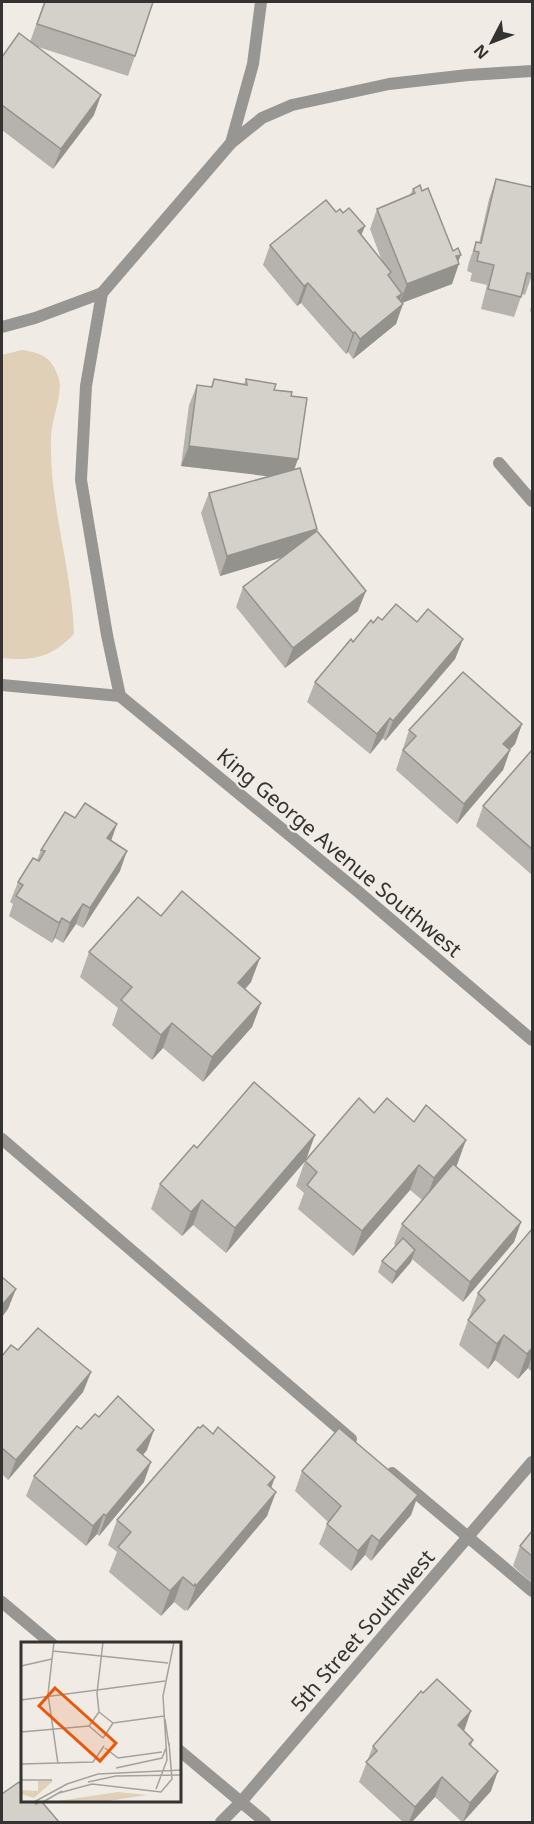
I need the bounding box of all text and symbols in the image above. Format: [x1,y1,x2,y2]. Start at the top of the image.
north arrow [462,12,522,72]
text: N [468,40,493,64]
street label: King George Avenue Southwest [211,741,468,963]
street label: 5th Street Southwest [284,1543,441,1717]
inset map [21,1642,182,1803]

